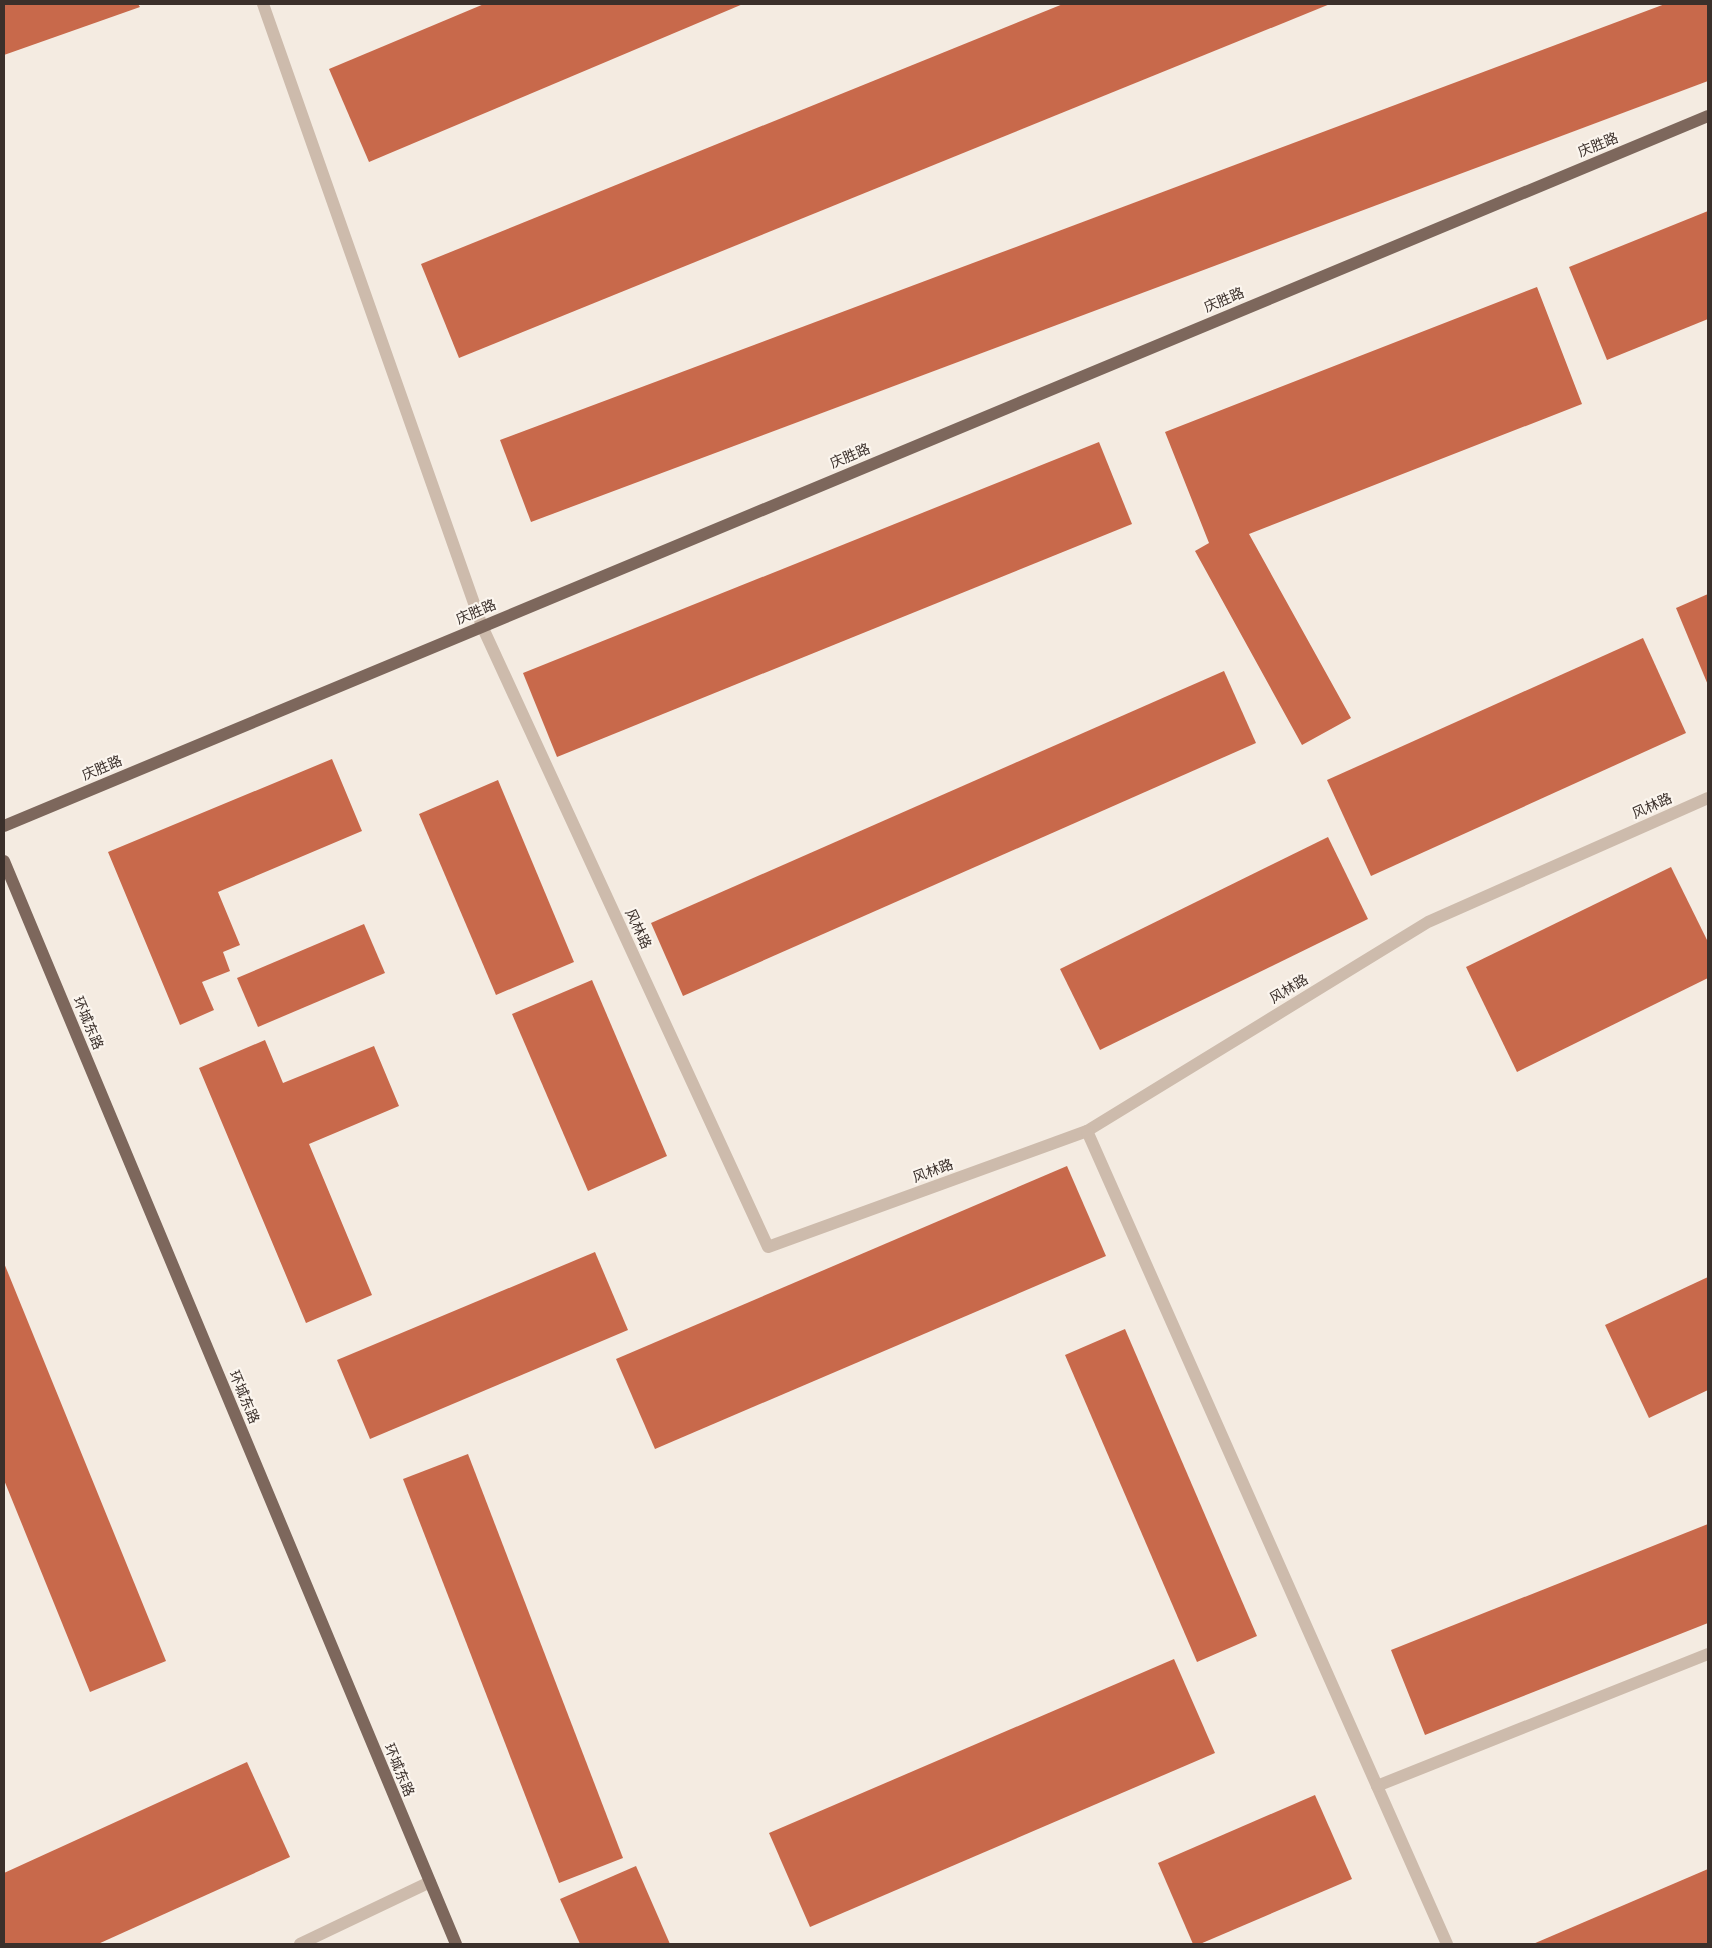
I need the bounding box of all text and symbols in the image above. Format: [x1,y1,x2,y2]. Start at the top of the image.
street label: 庆胜路 [1575,129,1621,161]
street label: 庆胜路 [1201,284,1247,316]
street label: 庆胜路 [827,440,873,472]
street label: 庆胜路 [453,596,499,628]
street label: 庆胜路 [79,752,125,784]
street label: 风林路 [1629,790,1675,822]
street label: 风林路 [621,906,655,952]
street label: 风林路 [1267,971,1311,1007]
street label: 环城东路 [69,994,107,1052]
street label: 风林路 [910,1156,956,1186]
street label: 环城东路 [225,1368,263,1426]
street label: 环城东路 [380,1741,418,1799]

